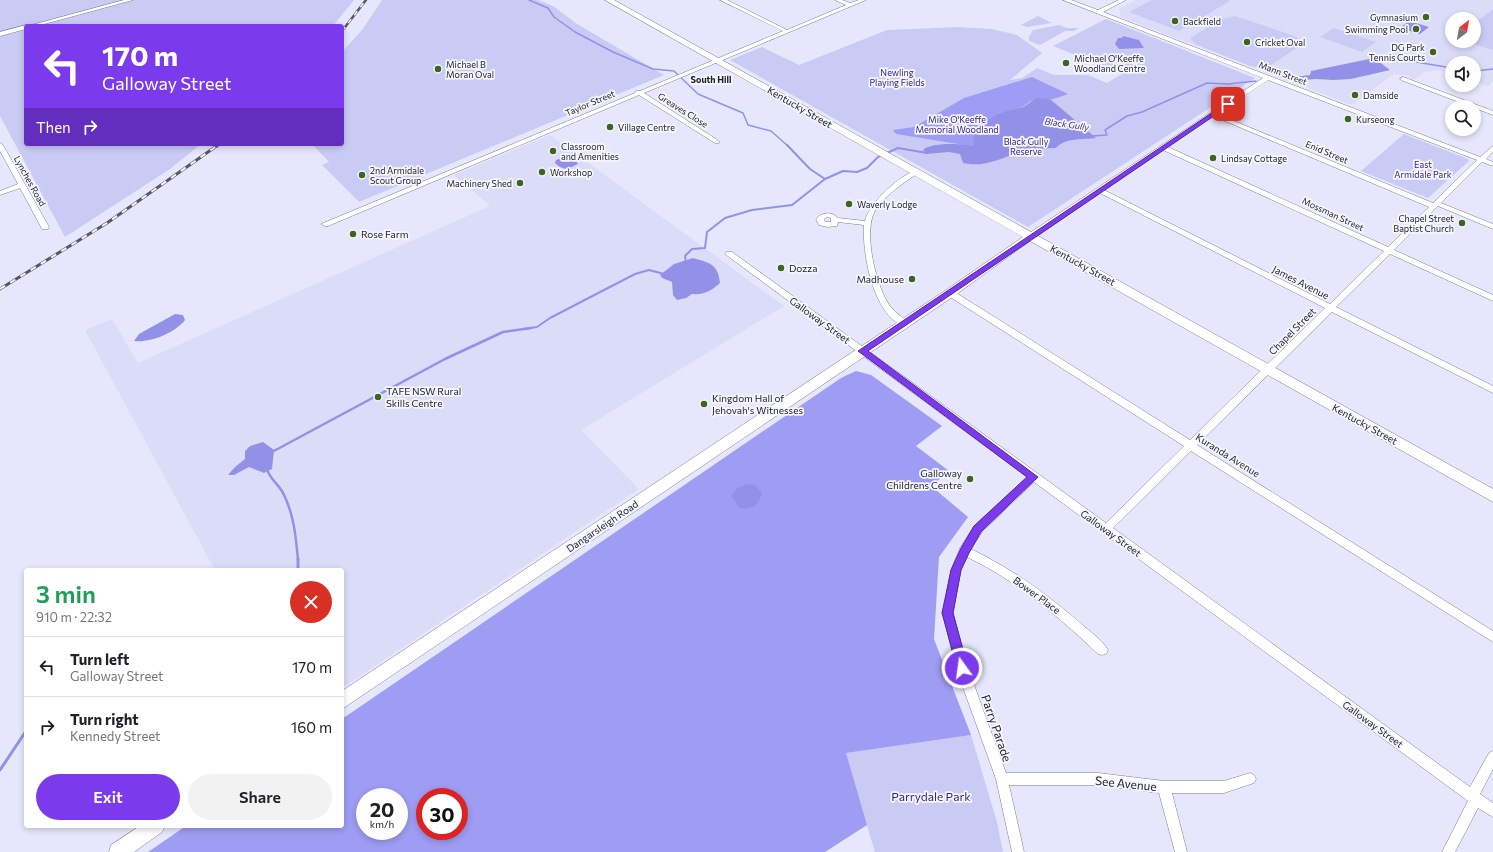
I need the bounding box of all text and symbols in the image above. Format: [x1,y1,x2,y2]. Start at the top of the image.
place label: Gymnasium [1370,12,1418,23]
marker: Gymnasium [1421,12,1431,22]
north arrow [1445,12,1481,48]
map controls [1445,12,1481,136]
marker: Backfield [1170,16,1180,26]
place label: Backfield [1183,16,1221,27]
place label: Swimming Pool [1345,24,1408,35]
marker: Swimming Pool [1411,24,1421,34]
marker: Cricket Oval [1242,37,1252,47]
place label: Cricket Oval [1255,37,1305,48]
text: 170 m [102,38,178,72]
icon: left [36,40,88,92]
place label: DG Park Tennis Courts [1369,42,1425,63]
marker: DG Park Tennis Courts [1428,47,1438,57]
place label: Michael O'Keeffe Woodland Centre [1074,53,1146,74]
button: sound [1445,56,1481,92]
marker: Michael O'Keeffe Woodland Centre [1061,58,1071,68]
place label: Michael B Moran Oval [446,59,494,80]
street label: Mann Street [1257,59,1309,87]
marker: Michael B Moran Oval [433,64,443,74]
park label: Newling Playing Fields [869,67,925,88]
text: Galloway Street [102,72,231,94]
district label: South Hill [691,74,731,85]
street label: Kentucky Street [765,84,835,130]
pin [1211,87,1245,121]
street label: Taylor Street [564,88,617,118]
street label: Greaves Close [656,90,710,130]
marker: Damside [1350,90,1360,100]
place label: Damside [1363,90,1399,101]
icon: arrive [1217,93,1239,115]
button: search [1445,100,1481,136]
park label: Mike O'Keeffe Memorial Woodland [915,114,999,135]
marker: Kurseong [1343,114,1353,124]
place label: Kurseong [1356,114,1395,125]
water label: Black Gully [1044,115,1090,133]
icon: right [79,116,101,138]
text: Then [36,118,71,136]
marker: Village Centre [605,122,615,132]
place label: Village Centre [618,122,675,133]
park label: Black Gully Reserve [1004,136,1049,157]
street label: Enid Street [1304,138,1350,166]
place label: Classroom and Amenities [561,141,619,162]
marker: Classroom and Amenities [548,146,558,156]
marker: Lindsay Cottage [1208,153,1218,163]
place label: Lindsay Cottage [1221,153,1287,164]
street label: Lynches Road [12,154,48,208]
park label: East Armidale Park [1394,159,1452,180]
place label: 2nd Armidale Scout Group [370,165,424,186]
marker: Workshop [537,167,547,177]
place label: Workshop [550,167,592,178]
marker: 2nd Armidale Scout Group [357,170,367,180]
place label: Machinery Shed [447,178,512,189]
marker: Machinery Shed [515,178,525,188]
street label: Mossman Street [1300,195,1366,233]
marker: Waverly Lodge [844,199,854,209]
place label: Waverly Lodge [857,199,917,210]
place label: Chapel Street Baptist Church [1393,213,1454,234]
marker: Chapel Street Baptist Church [1457,218,1467,228]
place label: Rose Farm [361,228,408,240]
marker: Rose Farm [348,229,358,239]
street label: Kentucky Street [1048,242,1118,288]
place label: Dozza [789,262,818,274]
marker: Dozza [776,263,786,273]
street label: James Avenue [1271,263,1331,301]
place label: Madhouse [856,273,904,285]
marker: Madhouse [907,274,917,284]
street label: Galloway Street [787,294,853,346]
street label: Chapel Street [1266,305,1318,357]
place label: TAFE NSW Rural Skills Centre [386,385,461,409]
marker: TAFE NSW Rural Skills Centre [373,392,383,402]
place label: Kingdom Hall of Jehovah's Witnesses [712,392,803,416]
marker: Kingdom Hall of Jehovah's Witnesses [699,399,709,409]
street label: Kentucky Street [1330,401,1400,447]
street label: Kuranda Avenue [1194,430,1262,480]
place label: Galloway Childrens Centre [886,467,962,491]
marker: Galloway Childrens Centre [965,474,975,484]
street label: Dangarsleigh Road [564,497,640,554]
street label: Galloway Street [1078,507,1144,559]
street label: Bower Place [1011,574,1063,616]
text: 3 min [36,579,96,608]
button: close [290,581,332,623]
text: 910 m · 22:32 [36,609,112,625]
position arrow [941,647,983,689]
text: Turn left [70,650,129,668]
icon: left [36,656,58,678]
text: 170 m [292,658,332,676]
text: Galloway Street [70,668,163,684]
street label: Parry Parade [979,693,1015,763]
street label: Galloway Street [1340,698,1406,750]
text: Turn right [70,710,139,728]
icon: right [36,716,58,738]
text: 160 m [291,718,332,736]
text: Kennedy Street [70,728,160,744]
street label: See Avenue [1094,773,1158,793]
button: Exit [36,774,180,820]
button: Share [188,774,332,820]
speed limit sign: 30 [416,788,468,840]
park label: Parrydale Park [891,789,971,803]
text: 20 [370,797,394,821]
text: km/h [370,818,394,830]

